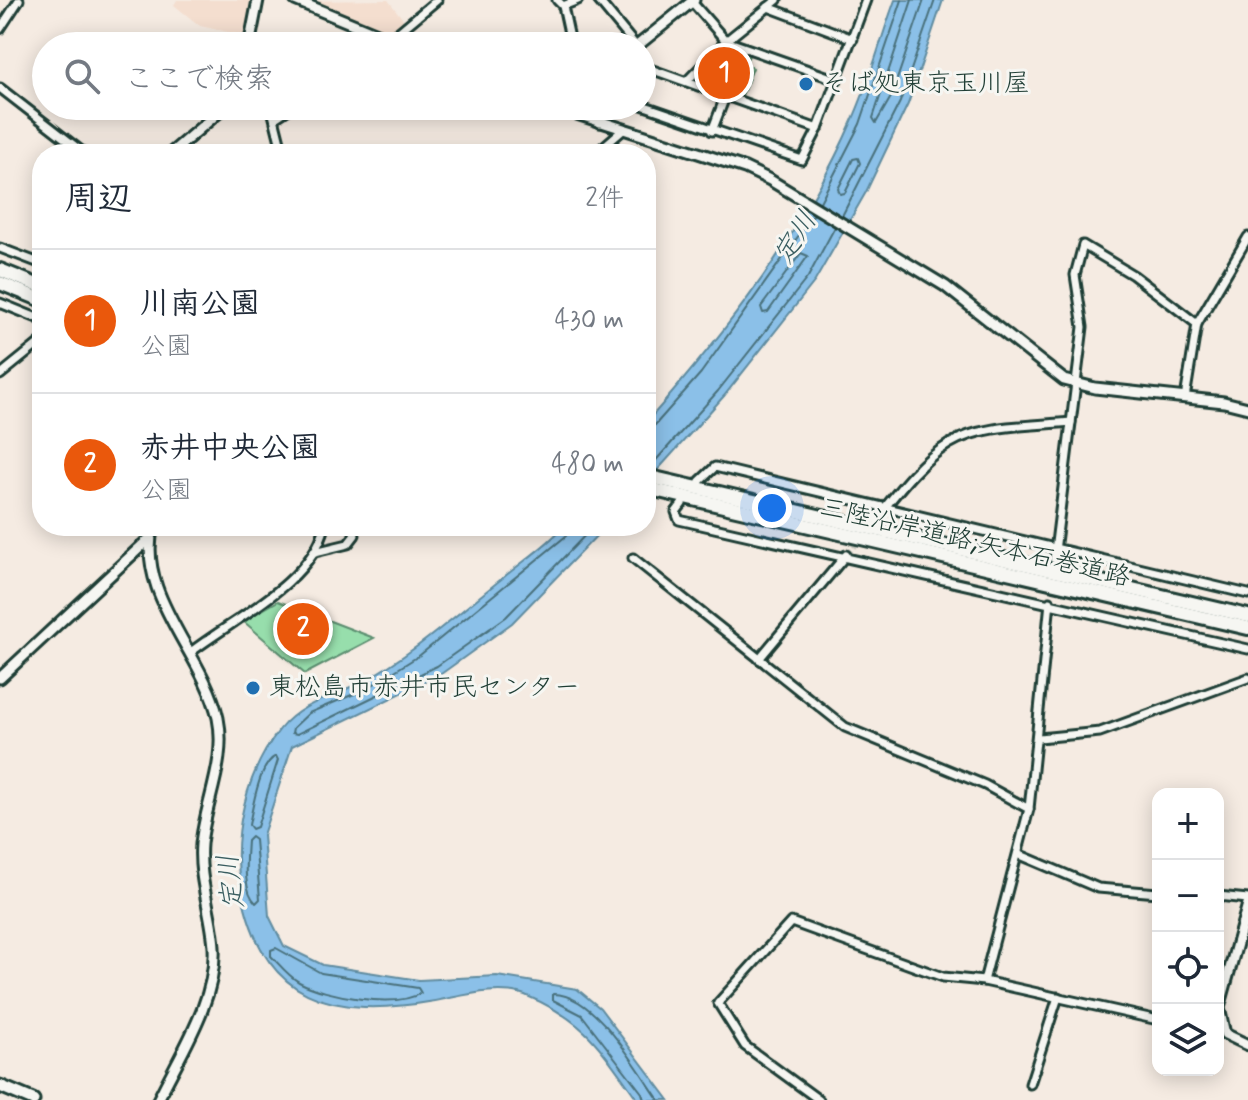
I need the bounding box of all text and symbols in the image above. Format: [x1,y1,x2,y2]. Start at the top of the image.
search box [32,32,656,120]
pin: 1 [698,43,750,103]
icon: search [60,54,104,98]
text: ここで検索 [124,60,274,99]
place label: そば処東京玉川屋 [822,67,1030,101]
marker: そば処東京玉川屋 [797,75,815,93]
text: 周辺 [64,177,132,222]
text: 2件 [585,182,624,216]
water label: 定川 [765,204,827,272]
text: 川南公園 [140,285,260,324]
text: 1 [84,304,96,338]
text: 430 m [555,304,624,338]
text: 公園 [140,330,192,364]
text: 赤井中央公園 [140,429,320,468]
text: 2 [84,448,96,482]
text: 480 m [551,448,624,482]
text: 公園 [140,474,192,508]
your location [752,488,792,528]
street label: 三陸沿岸道路;矢本石巻道路 [816,491,1134,595]
pin: 2 [277,599,329,659]
place label: 東松島市赤井市民センター [269,671,580,705]
marker: 東松島市赤井市民センター [244,679,262,697]
map controls [1152,788,1224,1076]
button: + [1152,788,1224,860]
water label: 定川 [210,852,254,912]
button: − [1152,860,1224,932]
button: locate [1152,932,1224,1004]
button: layers [1152,1004,1224,1076]

